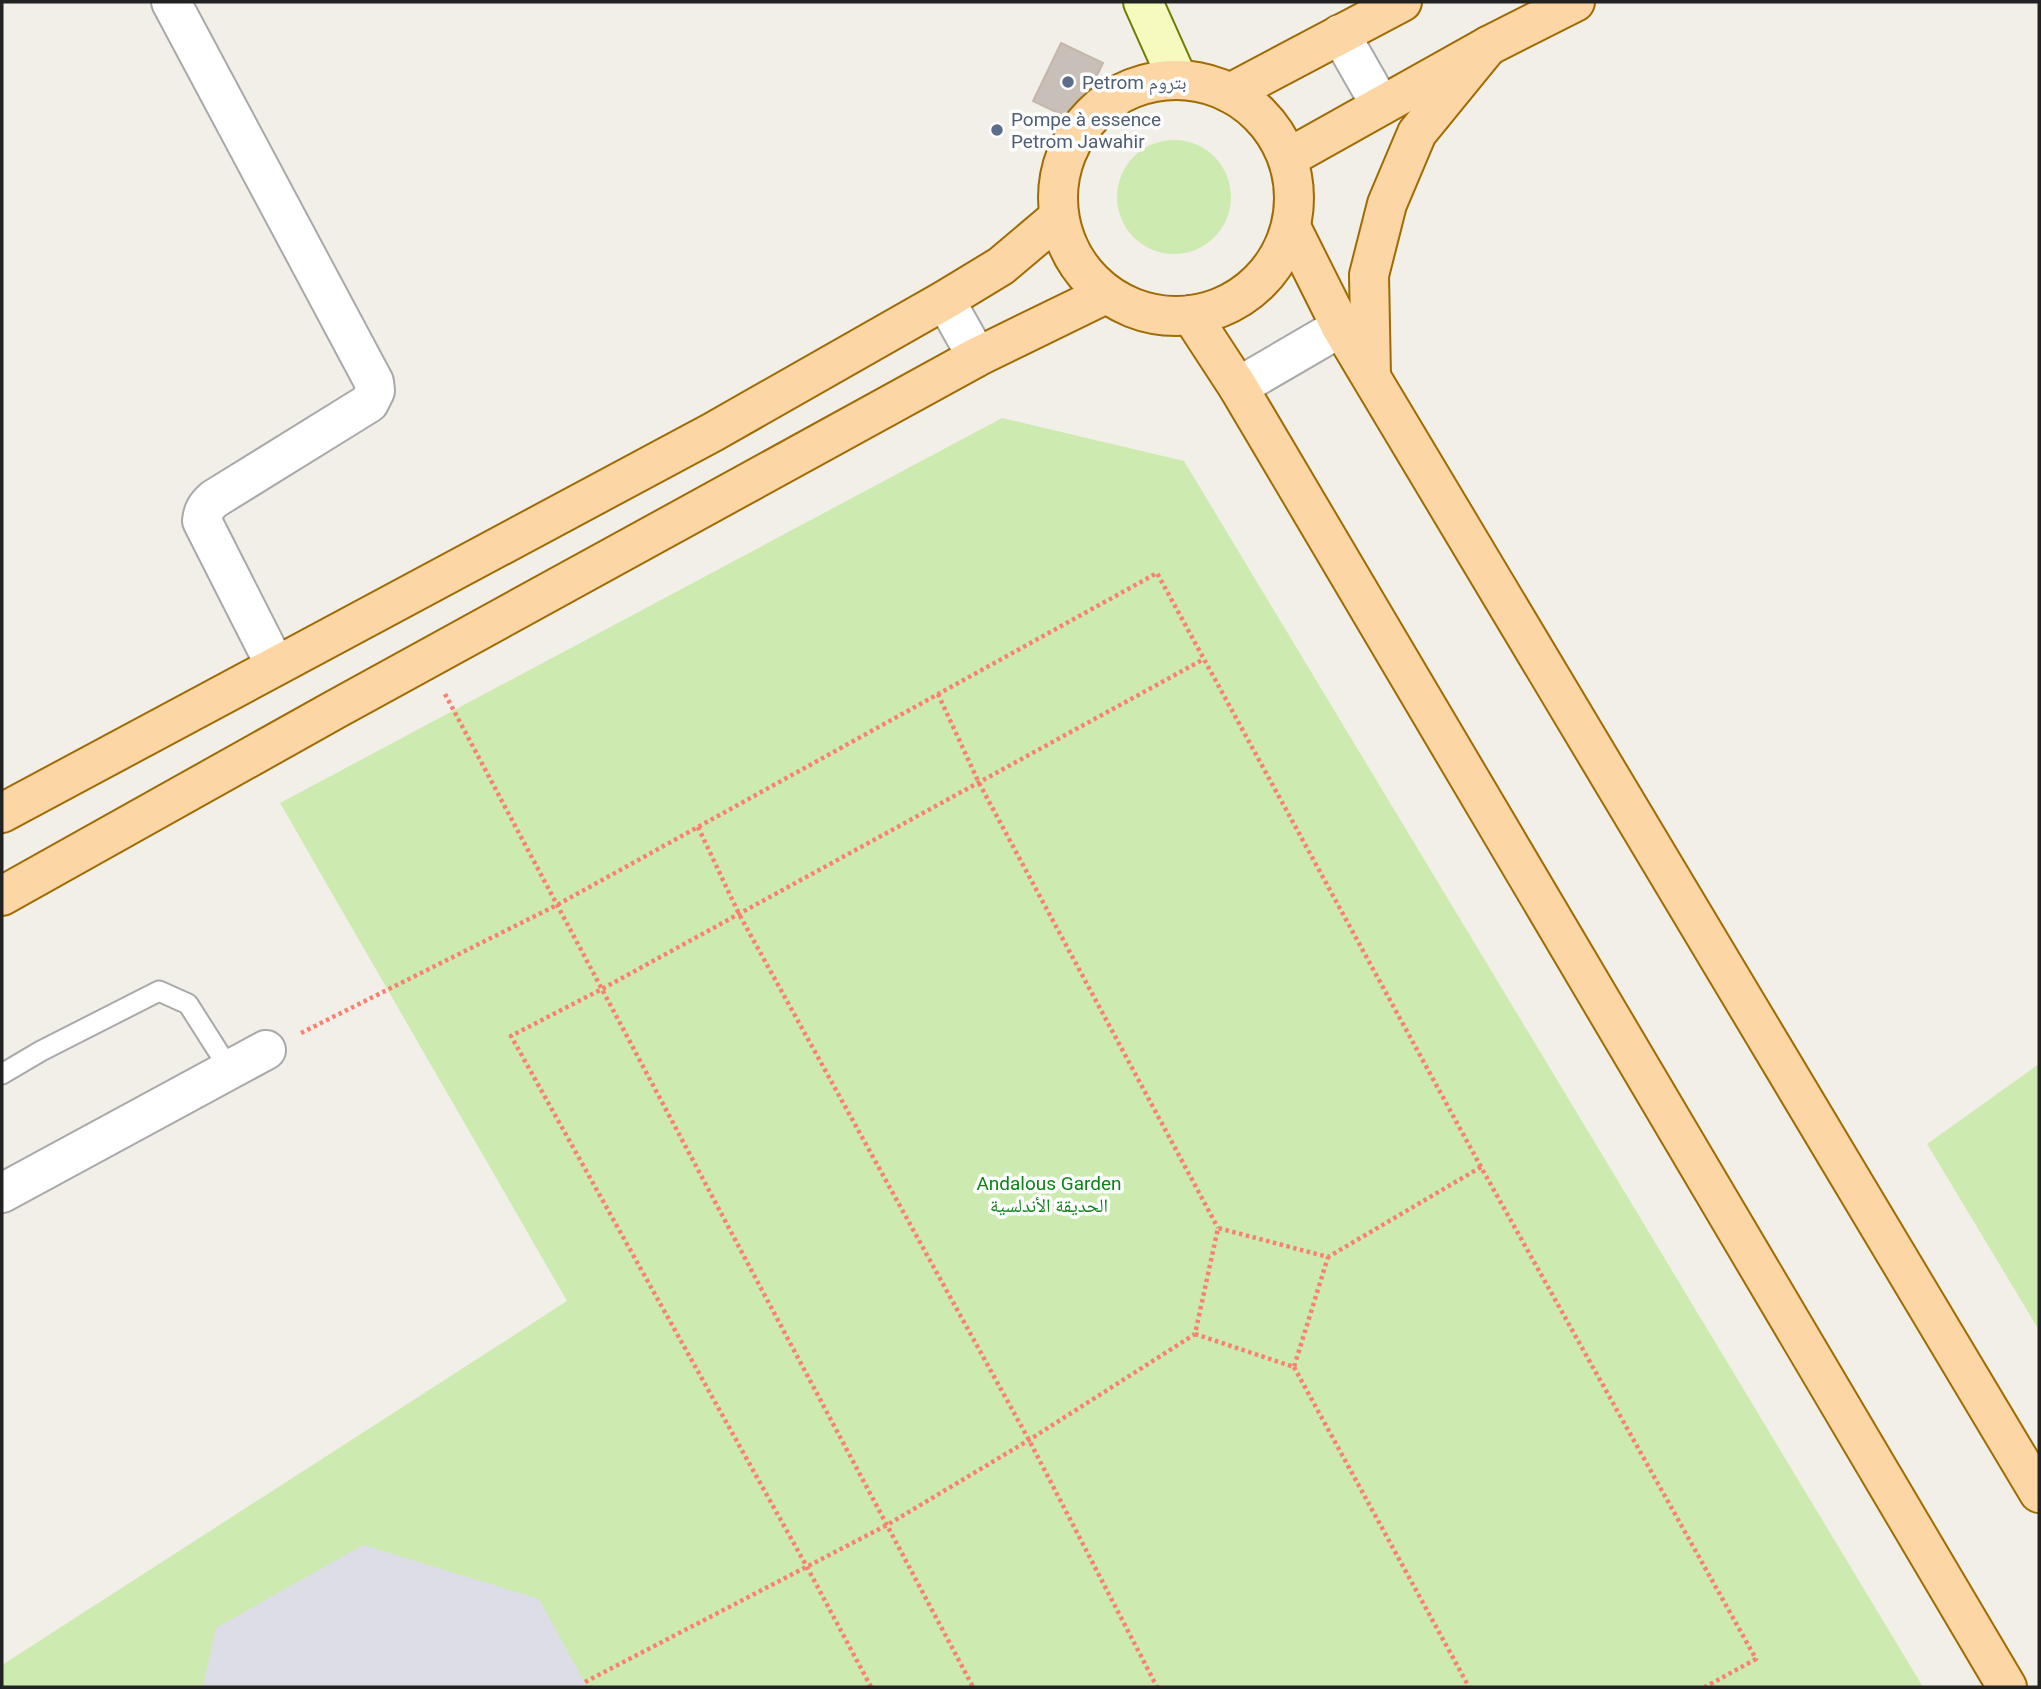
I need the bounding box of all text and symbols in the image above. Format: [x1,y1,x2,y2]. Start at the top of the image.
place label: Petrom بتروم [1082,71,1187,96]
marker: Petrom بتروم [1060,74,1076,90]
place label: Pompe à essence Petrom Jawahir [1011,108,1161,153]
marker: Pompe à essence Petrom Jawahir [989,122,1005,138]
park label: Andalous Garden الحديقة الأندلسية [976,1172,1122,1217]

